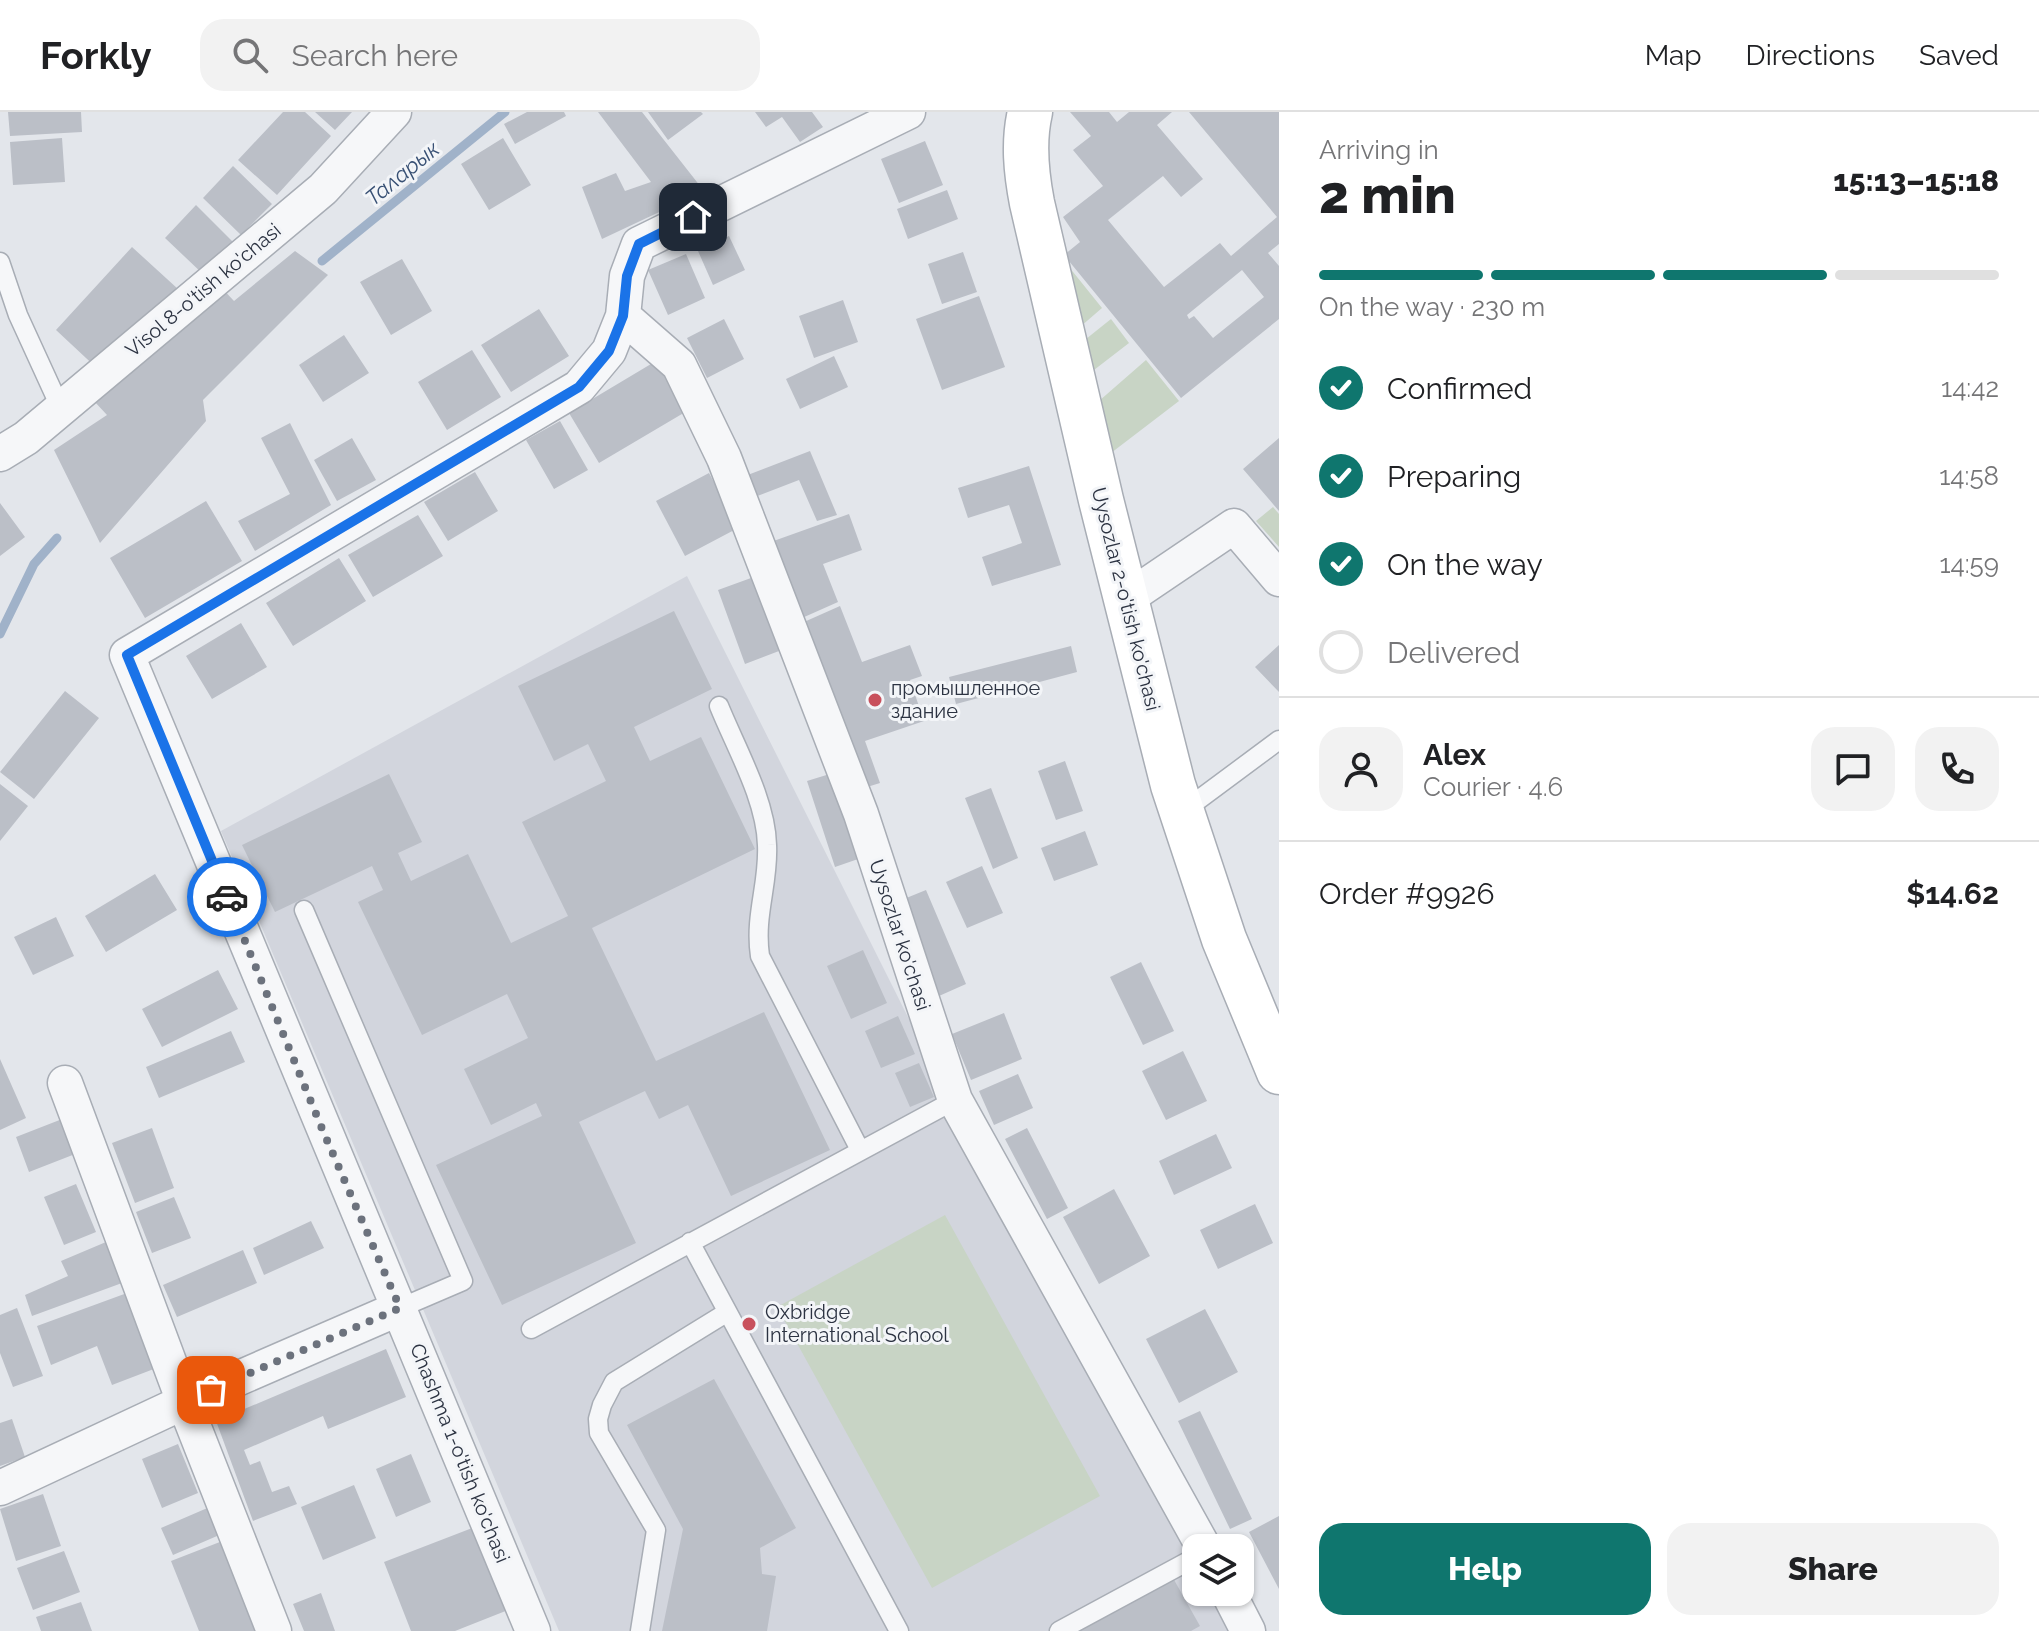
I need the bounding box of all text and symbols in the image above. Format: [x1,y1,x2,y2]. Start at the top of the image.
search box [200,19,760,91]
text: Forkly [40,33,152,78]
icon: search [228,33,272,77]
text: Search here [292,38,458,73]
text: Map [1645,39,1702,72]
text: Directions [1746,39,1875,72]
text: Saved [1919,39,1999,72]
water label: Таларык [360,135,444,211]
text: Arriving in [1319,135,1439,165]
text: 15:13–15:18 [1833,163,1999,198]
text: 2 min [1319,164,1456,225]
pin [659,183,727,251]
icon: home [671,195,715,239]
street label: Visol 8-o'tish ko'chasi [121,218,285,362]
text: On the way · 230 m [1319,292,1545,322]
icon: check [1319,366,1363,410]
text: Confirmed [1387,371,1532,406]
text: 14:42 [1941,373,1999,403]
icon: check [1319,454,1363,498]
text: Preparing [1387,459,1521,494]
text: 14:58 [1939,461,1999,491]
street label: Uysozlar 2-o'tish ko'chasi [1087,485,1165,713]
icon: check [1319,542,1363,586]
text: On the way [1387,547,1543,582]
text: 14:59 [1939,549,1999,579]
text: Delivered [1387,635,1520,670]
place label: промышленное здание [891,676,1040,723]
marker: промышленное здание [866,691,884,709]
button: person [1319,727,1403,811]
button: chat [1811,727,1895,811]
button: phone [1915,727,1999,811]
text: Alex [1423,737,1486,772]
text: Courier · 4.6 [1423,772,1563,802]
street label: Uysozlar ko'chasi [864,856,936,1014]
courier [187,857,267,937]
icon: car [205,875,249,919]
text: Order #9926 [1319,876,1495,911]
text: $14.62 [1906,876,1999,911]
place label: Oxbridge International School [765,1300,949,1347]
marker: Oxbridge International School [740,1315,758,1333]
street label: Chashma 1-o'tish ko'chasi [405,1340,515,1566]
pin [177,1356,245,1424]
icon: bag [189,1368,233,1412]
button: Help [1319,1523,1651,1615]
button: Share [1667,1523,1999,1615]
map controls [1182,1534,1254,1606]
button: layers [1182,1534,1254,1606]

